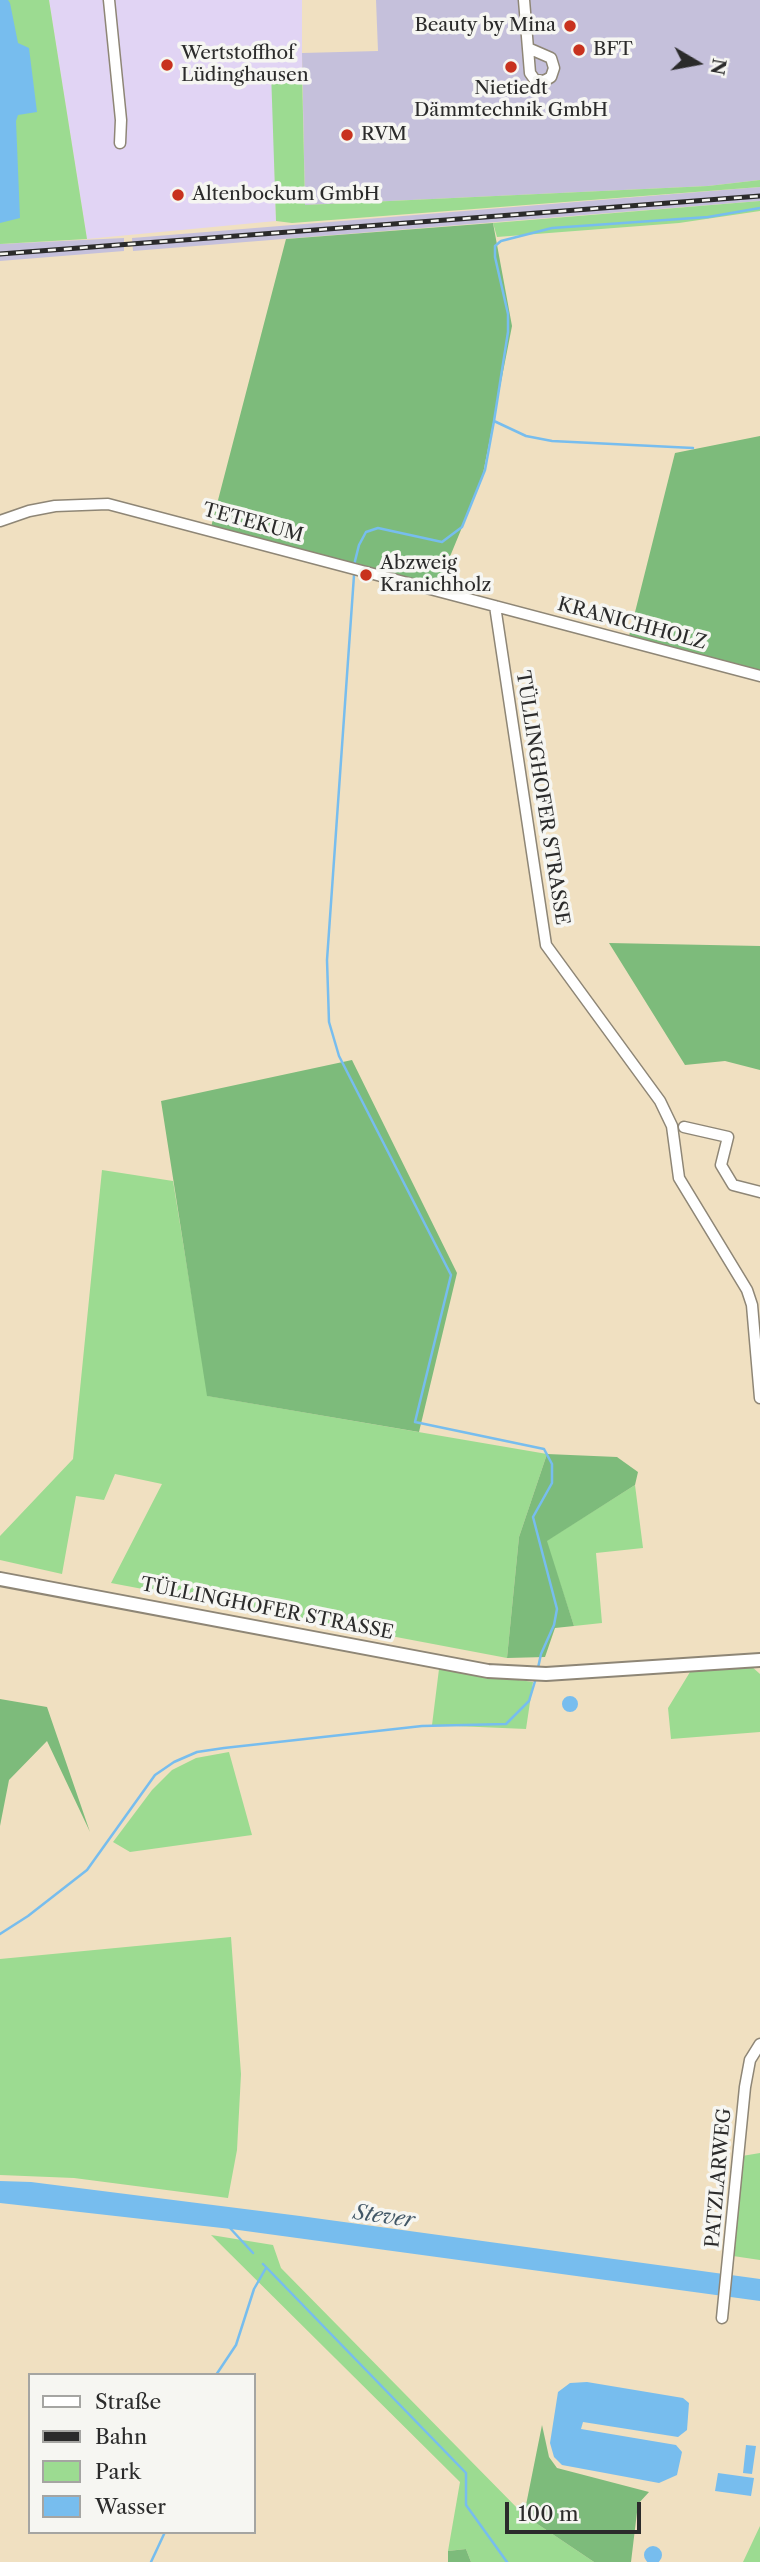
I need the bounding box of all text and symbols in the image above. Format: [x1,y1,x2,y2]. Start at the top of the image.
place label: Beauty by Mina [414,15,556,37]
marker: Beauty by Mina [562,18,578,34]
north arrow [662,28,732,98]
place label: BFT [593,39,633,61]
marker: BFT [571,42,587,58]
place label: Wertstoffhof Lüdinghausen [181,43,309,87]
marker: Wertstoffhof Lüdinghausen [159,57,175,73]
text: N [705,57,731,77]
marker: Nietiedt Dämmtechnik GmbH [503,59,519,75]
place label: Nietiedt Dämmtechnik GmbH [414,78,608,122]
place label: RVM [361,124,407,146]
marker: RVM [339,127,355,143]
place label: Altenbockum GmbH [192,184,380,206]
marker: Altenbockum GmbH [170,187,186,203]
street label: TETEKUM [200,499,306,547]
place label: Abzweig Kranichholz [380,553,491,597]
marker: Abzweig Kranichholz [358,567,374,583]
street label: KRANICHHOLZ [555,593,709,655]
street label: TÜLLINGHOFER STRASSE [511,669,573,927]
street label: TÜLLINGHOFER STRASSE [139,1573,395,1645]
street label: PATZLARWEG [702,2107,736,2249]
water label: Stever [352,2200,416,2234]
legend [28,2373,256,2534]
text: Straße [95,2389,161,2414]
text: Bahn [95,2424,147,2449]
text: Park [95,2459,141,2484]
scale bar [508,2488,644,2532]
text: Wasser [95,2494,166,2519]
text: 100 m [518,2501,579,2526]

